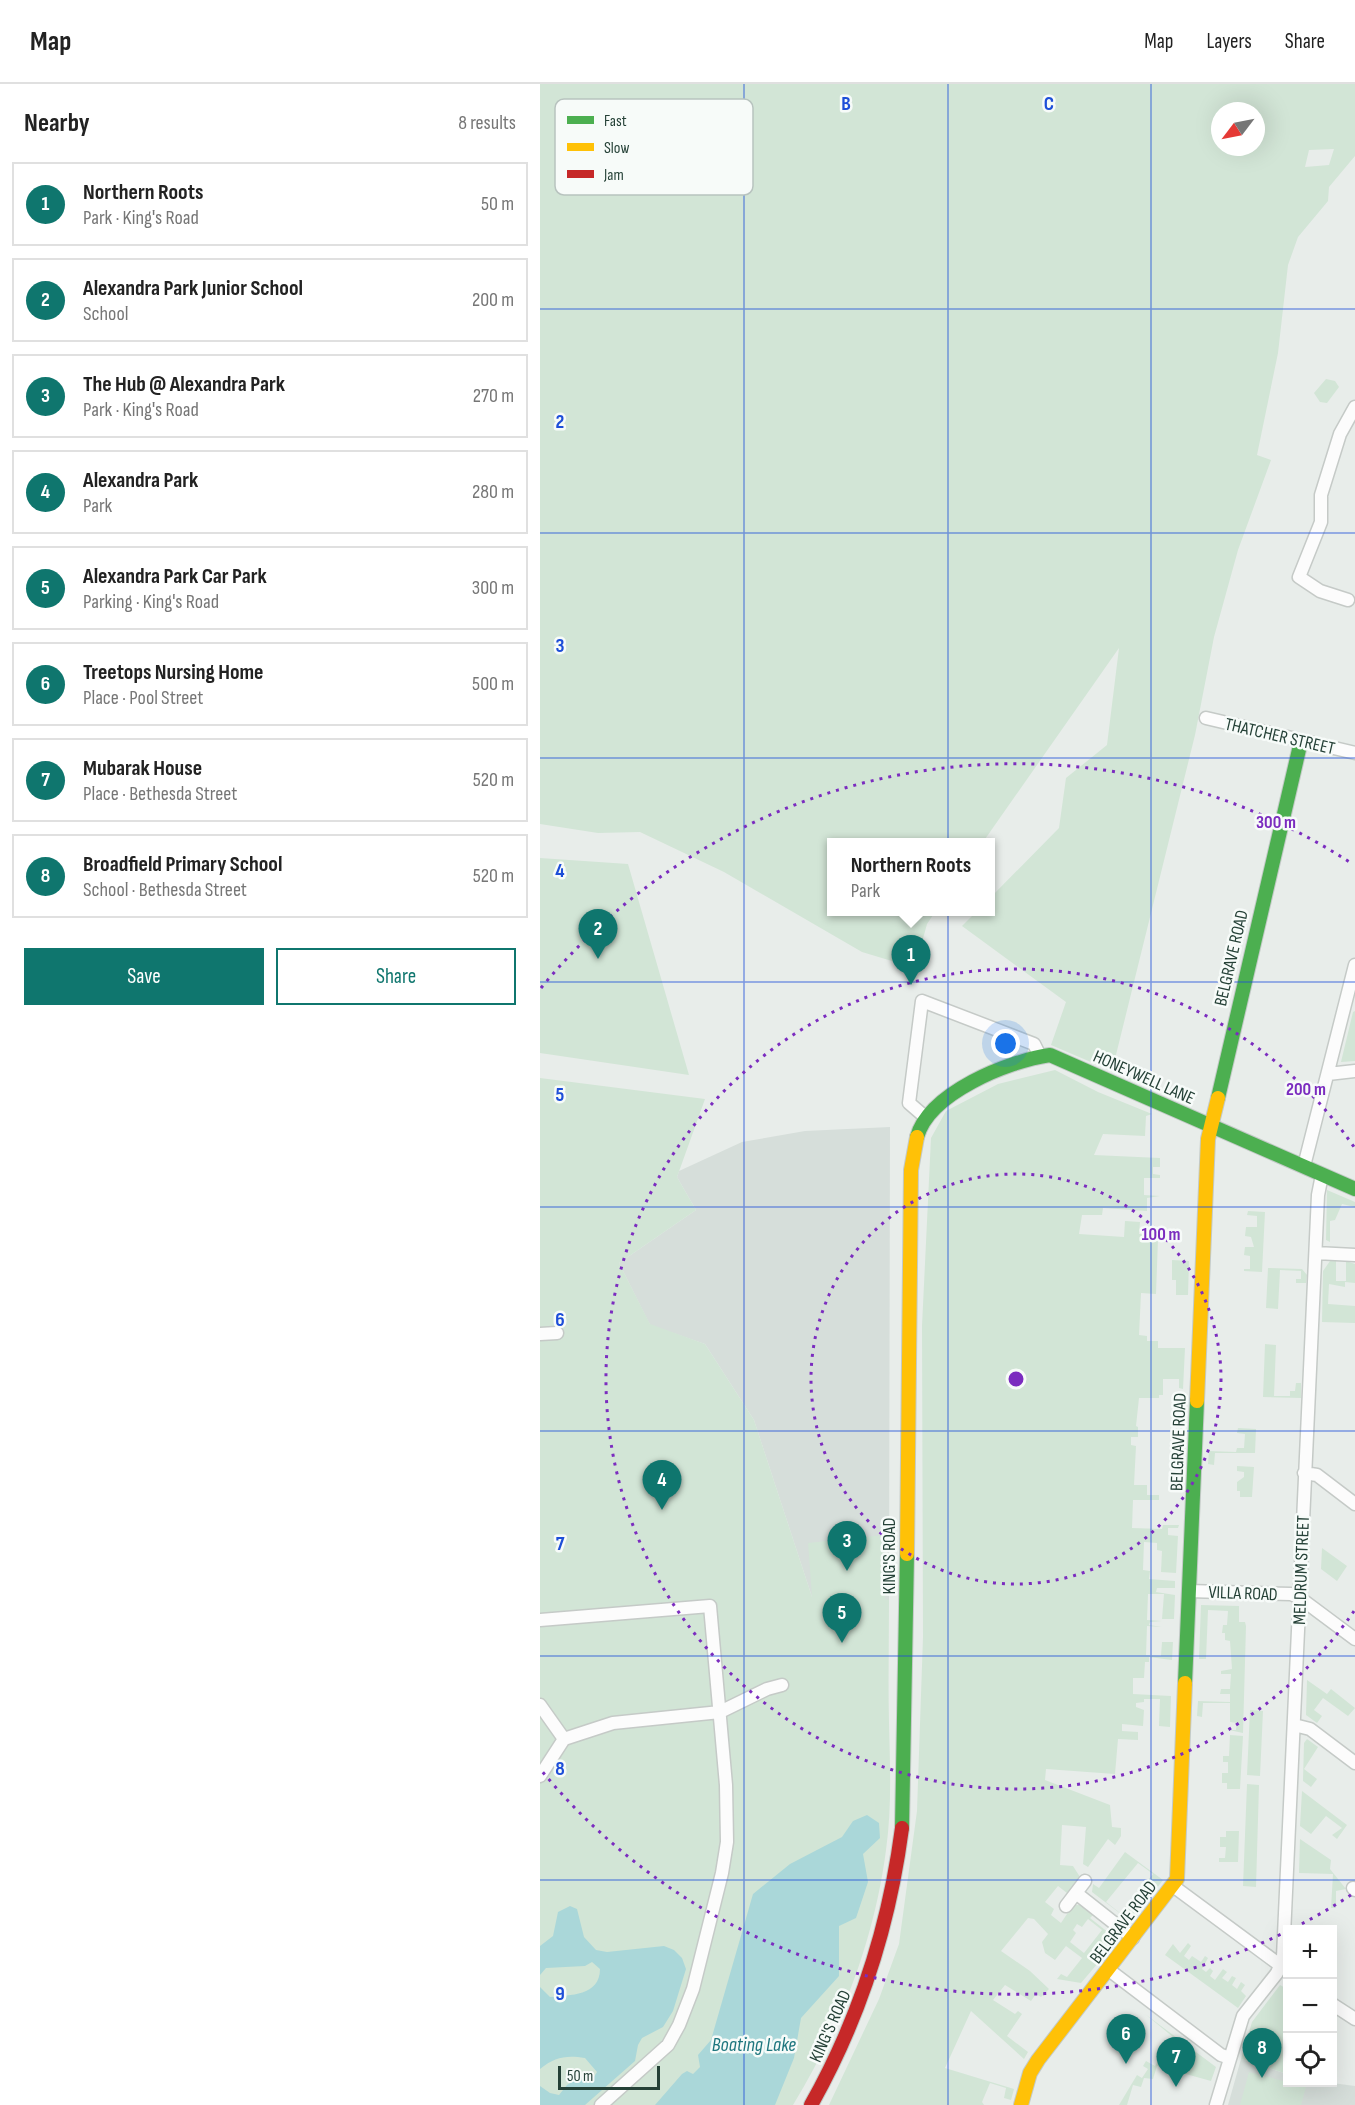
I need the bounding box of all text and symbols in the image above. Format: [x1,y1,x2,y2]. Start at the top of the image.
text: Map [30,25,71,58]
text: Map [1144,29,1173,54]
text: Layers [1206,29,1252,54]
text: Share [1285,29,1325,54]
text: B [841,92,851,116]
text: C [1044,92,1054,116]
legend [555,99,753,195]
north arrow [1211,102,1265,156]
text: Nearby [24,108,90,139]
text: 8 results [458,111,516,135]
text: Fast [604,112,627,131]
text: Slow [604,139,629,158]
text: Jam [603,166,624,185]
text: Northern Roots [83,179,203,206]
text: 1 [42,192,49,216]
text: 50 m [481,192,514,216]
text: Park · King's Road [83,206,199,230]
text: Alexandra Park Junior School [83,275,303,302]
text: 2 [41,288,50,312]
text: 200 m [472,288,514,312]
text: School [83,302,128,326]
text: The Hub @ Alexandra Park [83,371,285,398]
text: 3 [41,384,50,408]
text: 270 m [473,384,514,408]
text: Park · King's Road [83,398,199,422]
text: 2 [556,410,564,434]
text: Alexandra Park [83,467,198,494]
text: 4 [41,480,50,504]
text: 280 m [472,480,514,504]
text: Park [83,494,112,518]
text: Alexandra Park Car Park [83,563,267,590]
text: 5 [41,576,50,600]
text: 300 m [472,576,514,600]
text: Parking · King's Road [83,590,219,614]
text: 3 [556,634,565,658]
text: Treetops Nursing Home [83,659,264,686]
text: 6 [41,672,50,696]
text: 500 m [472,672,514,696]
text: Place · Pool Street [83,686,203,710]
street label: THATCHER STREET [1223,714,1337,759]
text: Mubarak House [83,755,202,782]
text: 7 [41,768,50,792]
text: 520 m [473,768,514,792]
text: Place · Bethesda Street [83,782,237,806]
text: 300 m [1256,812,1296,833]
popup [827,838,995,916]
text: Broadfield Primary School [83,851,282,878]
text: Northern Roots [851,852,971,879]
text: 4 [555,859,565,883]
text: 8 [41,864,50,888]
text: 520 m [473,864,514,888]
text: School · Bethesda Street [83,878,247,902]
text: Park [851,879,880,903]
street label: BELGRAVE ROAD [1210,908,1253,1008]
pin: 2 [578,910,618,959]
pin: 1 [892,936,931,985]
button: Save [24,948,264,1005]
button: Share [276,948,516,1005]
your location [991,1029,1020,1058]
street label: HONEYWELL LANE [1090,1046,1198,1109]
text: 200 m [1286,1079,1326,1100]
text: 5 [556,1083,565,1107]
text: 100 m [1142,1224,1181,1245]
text: 6 [555,1308,565,1332]
centre of rings [1006,1369,1026,1389]
street label: BELGRAVE ROAD [1166,1393,1191,1491]
pin: 4 [642,1460,682,1510]
street label: MELDRUM STREET [1289,1515,1314,1625]
street label: KING'S ROAD [879,1518,900,1594]
pin: 3 [828,1522,866,1571]
text: 7 [556,1532,565,1556]
street label: VILLA ROAD [1208,1582,1278,1605]
pin: 5 [822,1594,862,1643]
text: 8 [555,1757,565,1781]
street label: BELGRAVE ROAD [1086,1877,1161,1968]
map controls [1283,1925,1337,2087]
button: + [1283,1925,1337,1979]
button: − [1283,1979,1337,2033]
text: 9 [555,1982,565,2006]
street label: KING'S ROAD [805,1987,856,2066]
pin: 6 [1106,2014,1146,2064]
pin: 8 [1242,2028,1282,2078]
water label: Boating Lake [712,2033,796,2057]
button: locate [1283,2033,1337,2087]
pin: 7 [1156,2038,1196,2087]
scale bar [558,2063,660,2090]
text: 50 m [567,2067,593,2086]

